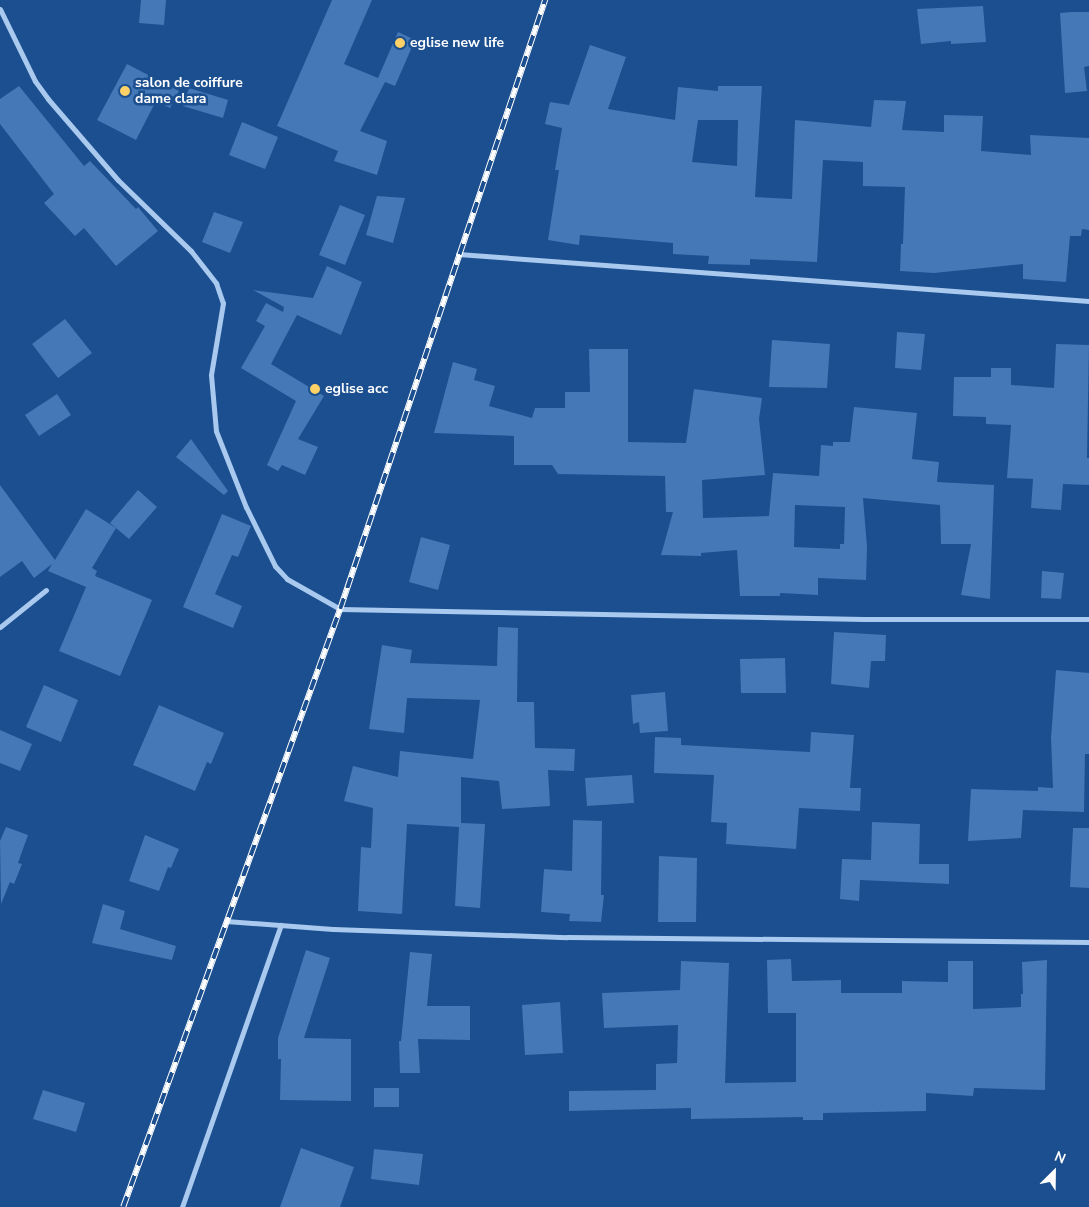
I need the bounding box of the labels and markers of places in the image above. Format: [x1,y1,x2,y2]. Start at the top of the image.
place label: eglise new life [410,35,504,51]
marker: eglise new life [394,37,406,49]
place label: salon de coiffure dame clara [135,75,243,108]
marker: salon de coiffure dame clara [119,85,131,97]
place label: eglise acc [325,381,388,397]
marker: eglise acc [309,383,321,395]

